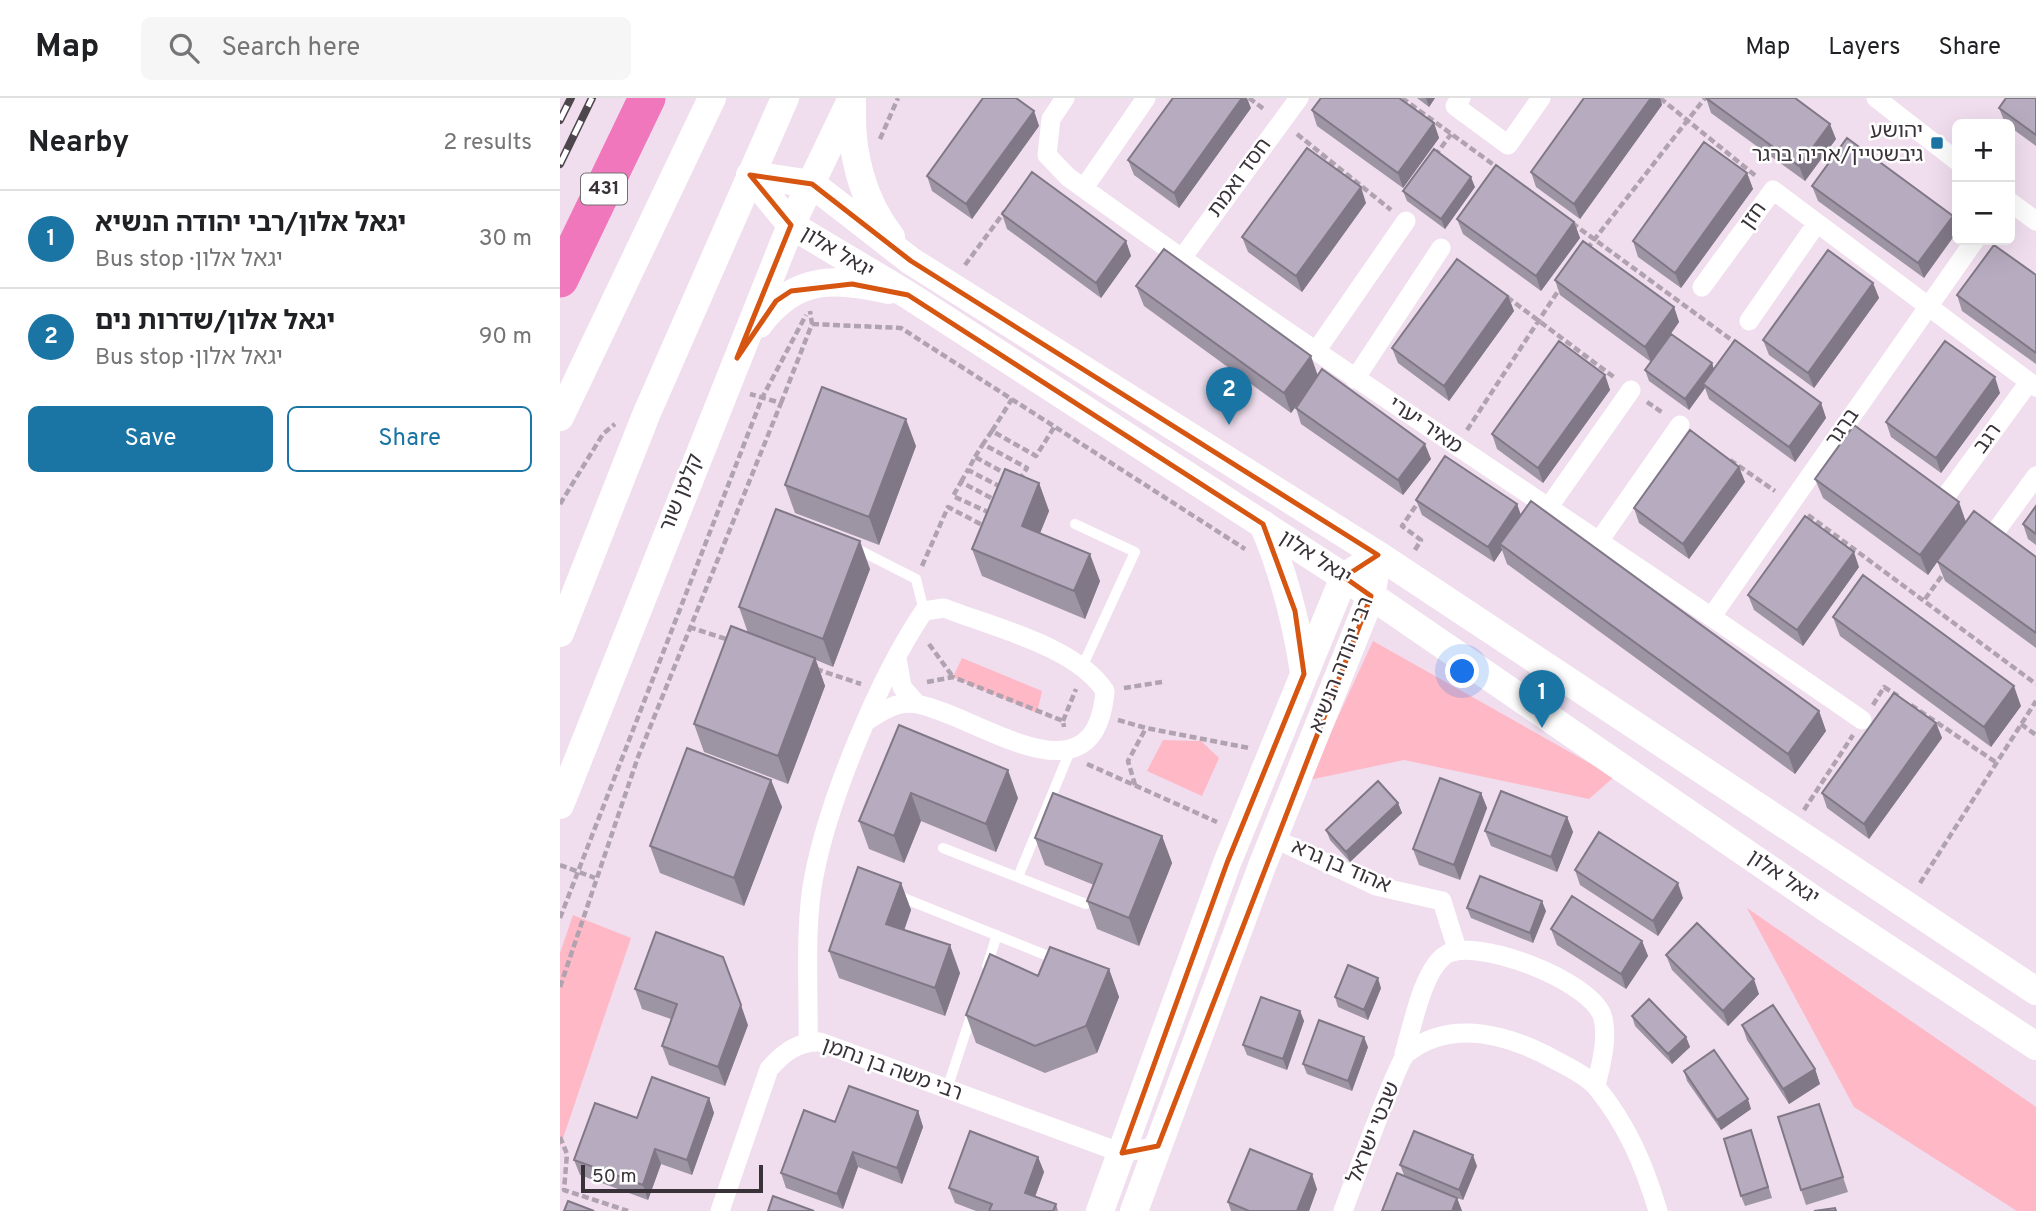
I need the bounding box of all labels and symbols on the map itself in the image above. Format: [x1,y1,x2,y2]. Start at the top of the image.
place label: יהושע גיבשטיין/אריה ברגר [1751,118,1923,169]
street label: חסד ואמת [1202,133,1278,223]
marker: יהושע גיבשטיין/אריה ברגר [1929,135,1945,151]
road number: 431 [581,174,627,204]
street label: חזן [1735,197,1773,235]
street label: יגאל אלון [796,221,878,285]
pin: 2 [1206,367,1252,425]
street label: מאיר יערי [1383,391,1468,461]
street label: ברגר [1820,403,1866,453]
street label: רגב [1968,419,2008,459]
street label: קלמן שור [654,450,710,536]
street label: יגאל אלון [1274,525,1356,591]
street label: רבי יהודה הנשיא [1304,593,1380,737]
your location [1445,654,1479,688]
pin: 1 [1519,670,1565,728]
street label: אהוד בן גרא [1287,834,1395,900]
street label: יגאל אלון [1742,844,1824,912]
street label: רבי משה בן נחמן [818,1032,966,1108]
street label: שבטי ישראל [1341,1078,1407,1188]
scale bar [581,1162,763,1194]

